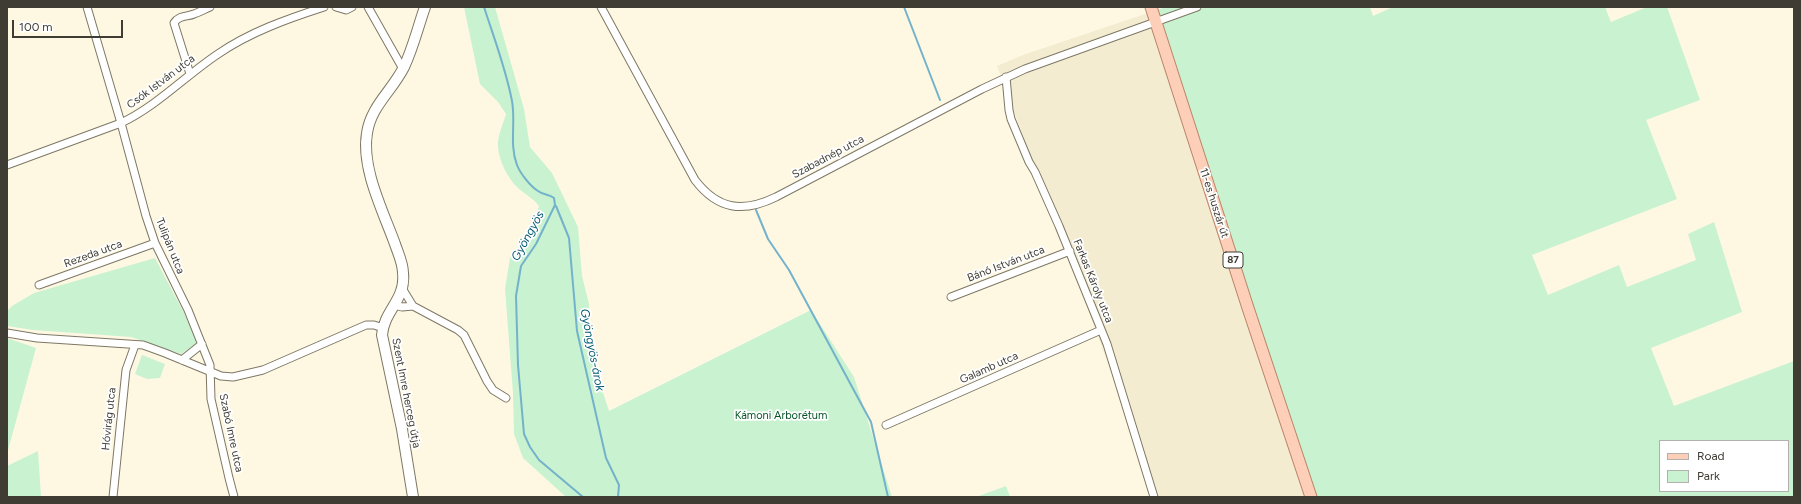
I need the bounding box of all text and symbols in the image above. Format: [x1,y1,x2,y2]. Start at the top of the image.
scale bar [14,12,125,38]
text: 100 m [19,20,53,34]
street label: Csók István utca [124,52,198,112]
street label: Szabadnép utca [790,133,866,181]
street label: 11-es huszár út [1196,166,1232,240]
water label: Gyöngyös [508,209,548,263]
street label: Tulipán utca [153,216,187,276]
street label: Rezeda utca [62,237,124,271]
street label: Farkas Károly utca [1070,237,1116,325]
street label: Bánó István utca [966,243,1046,285]
road number: 87 [1223,252,1243,268]
water label: Gyöngyös-árok [577,308,607,392]
street label: Szent Imre herceg útja [389,337,423,449]
street label: Galamb utca [958,349,1020,387]
street label: Hóvirág utca [99,387,119,451]
street label: Szabó Imre utca [216,393,246,473]
park label: Kámoni Arborétum [735,409,827,423]
legend [1659,440,1789,492]
text: Road [1697,449,1725,463]
text: Park [1697,469,1720,483]

